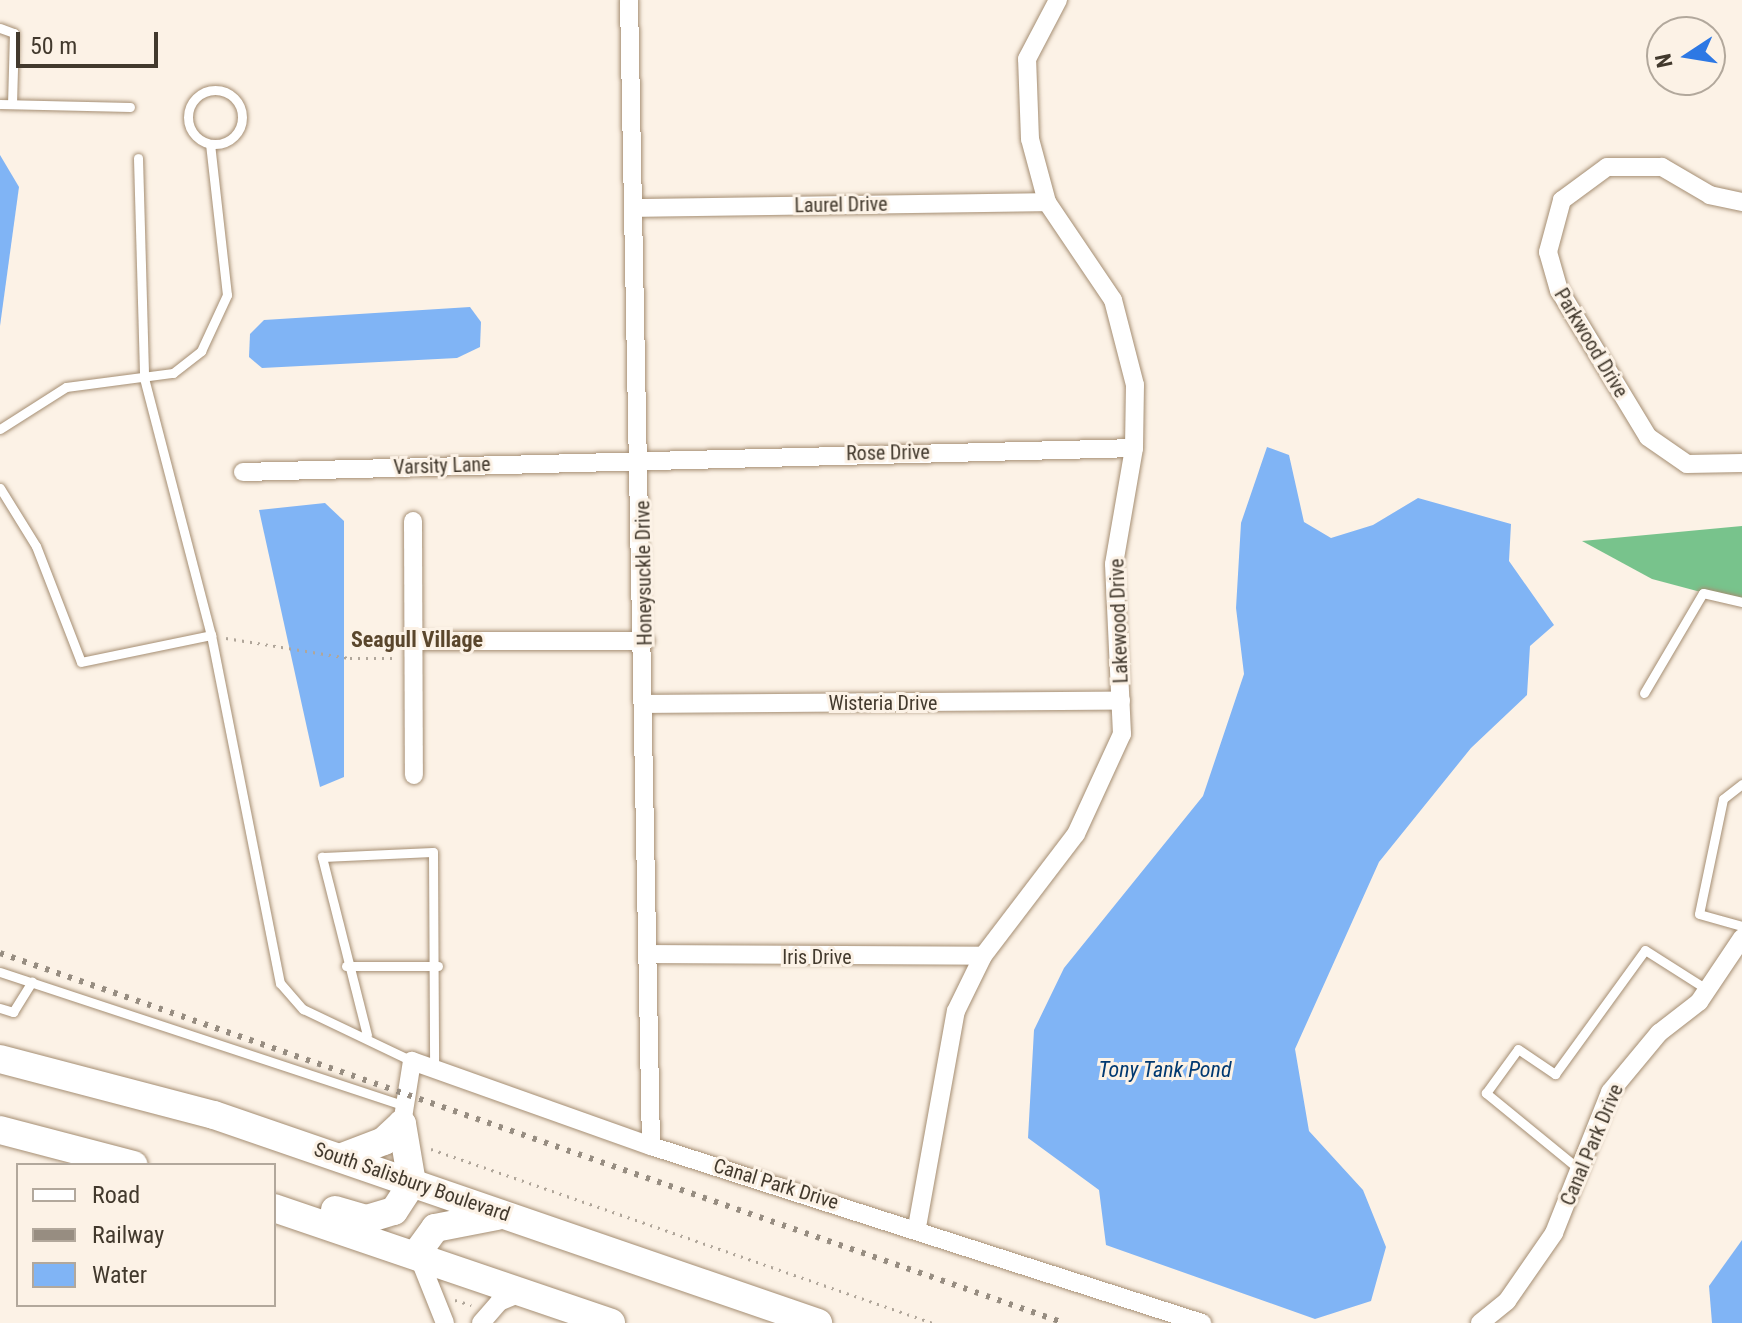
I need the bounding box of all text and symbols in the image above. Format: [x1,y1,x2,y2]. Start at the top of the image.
scale bar [20,16,162,66]
north arrow [1646,16,1726,96]
text: 50 m [30,32,77,60]
text: N [1650,51,1678,70]
street label: Laurel Drive [794,192,888,218]
street label: Parkwood Drive [1549,284,1633,402]
street label: Rose Drive [846,440,930,466]
street label: Varsity Lane [393,452,491,480]
street label: Honeysuckle Drive [631,500,657,646]
street label: Lakewood Drive [1105,558,1133,684]
district label: Seagull Village [351,627,483,653]
street label: Wisteria Drive [829,691,937,715]
street label: Iris Drive [782,945,852,969]
water label: Tony Tank Pond [1098,1057,1232,1083]
street label: Canal Park Drive [1556,1081,1628,1209]
street label: South Salisbury Boulevard [311,1137,513,1227]
street label: Canal Park Drive [711,1154,841,1214]
legend [16,1163,276,1307]
text: Road [92,1181,140,1209]
text: Railway [92,1221,164,1249]
text: Water [92,1261,147,1289]

